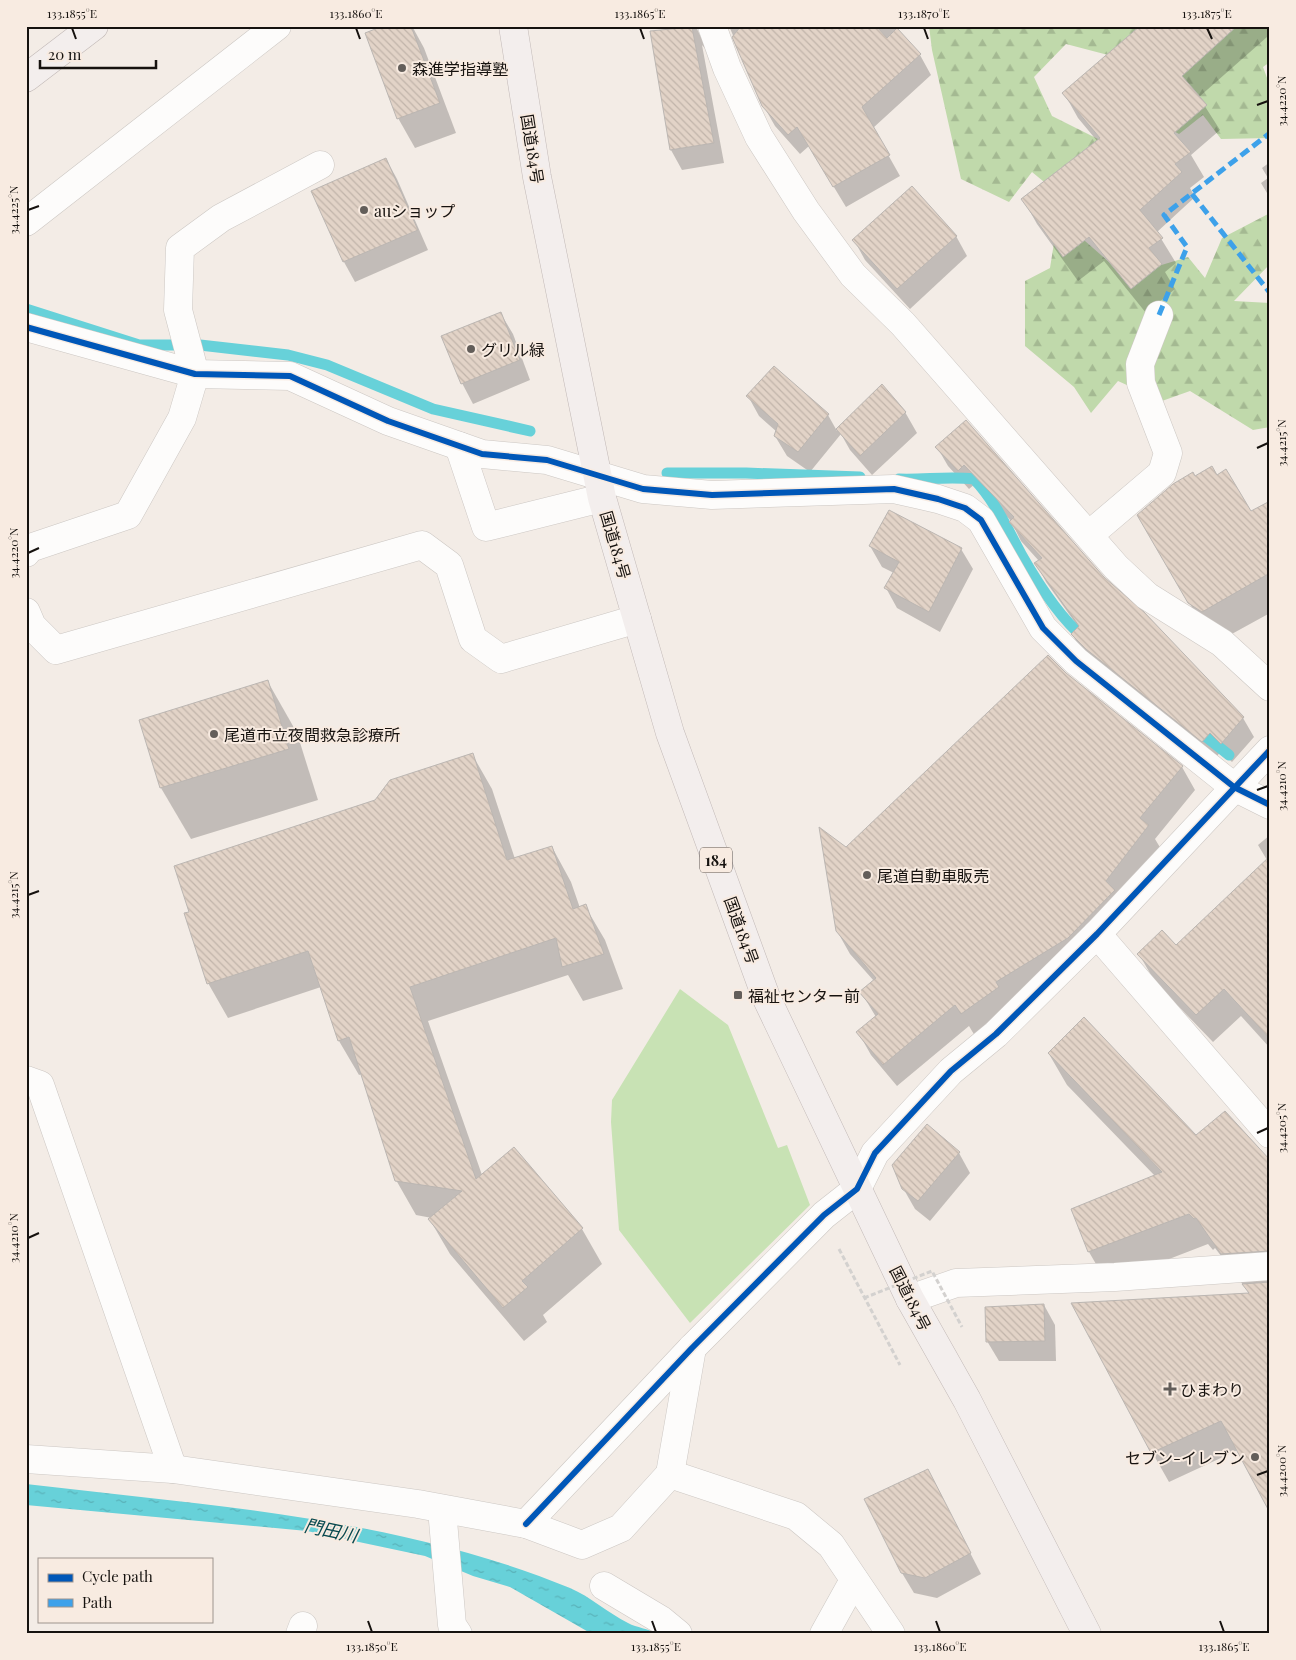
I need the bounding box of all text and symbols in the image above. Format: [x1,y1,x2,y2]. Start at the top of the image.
text: 133.1855°E [47,5,97,21]
text: 133.1860°E [329,5,383,21]
text: 133.1865°E [614,5,666,21]
text: 133.1870°E [898,5,950,21]
text: 133.1875°E [1182,5,1232,21]
scale bar [40,38,156,70]
text: 20 m [48,44,82,64]
place label: 森進学指導塾 [412,58,508,79]
marker: 森進学指導塾 [396,62,408,74]
text: 34.4220°N [1273,75,1289,127]
street label: 国道184号 [517,113,549,185]
text: 34.4225°N [5,185,21,235]
place label: auショップ [374,200,455,221]
marker: auショップ [358,204,370,216]
place label: グリル緑 [481,339,545,360]
marker: グリル緑 [465,343,477,355]
text: 34.4215°N [1273,419,1289,467]
street label: 国道184号 [596,508,636,582]
text: 34.4220°N [5,527,21,579]
place label: 尾道市立夜間救急診療所 [224,724,400,745]
marker: 尾道市立夜間救急診療所 [208,728,220,740]
text: 34.4210°N [1273,761,1289,811]
road number: 184 [700,848,732,872]
place label: 尾道自動車販売 [877,865,989,886]
marker: 尾道自動車販売 [861,869,873,881]
text: 34.4215°N [5,871,21,919]
street label: 国道184号 [720,893,764,967]
place label: 福祉センター前 [748,985,860,1006]
marker: 福祉センター前 [732,989,744,1001]
text: 34.4205°N [1273,1102,1289,1153]
text: 34.4210°N [5,1213,21,1263]
street label: 国道184号 [886,1262,936,1334]
place label: ひまわり [1180,1379,1244,1400]
marker: ひまわり [1164,1383,1176,1395]
text: 34.4200°N [1273,1444,1289,1497]
place label: セブン-イレブン [1125,1447,1245,1468]
marker: セブン-イレブン [1249,1451,1261,1463]
water label: 門田川 [302,1513,362,1548]
legend [38,1558,212,1622]
text: Cycle path [82,1566,153,1586]
text: Path [82,1592,112,1612]
text: 133.1850°E [346,1638,398,1654]
text: 133.1855°E [631,1638,681,1654]
text: 133.1860°E [913,1638,967,1654]
text: 133.1865°E [1198,1638,1250,1654]

